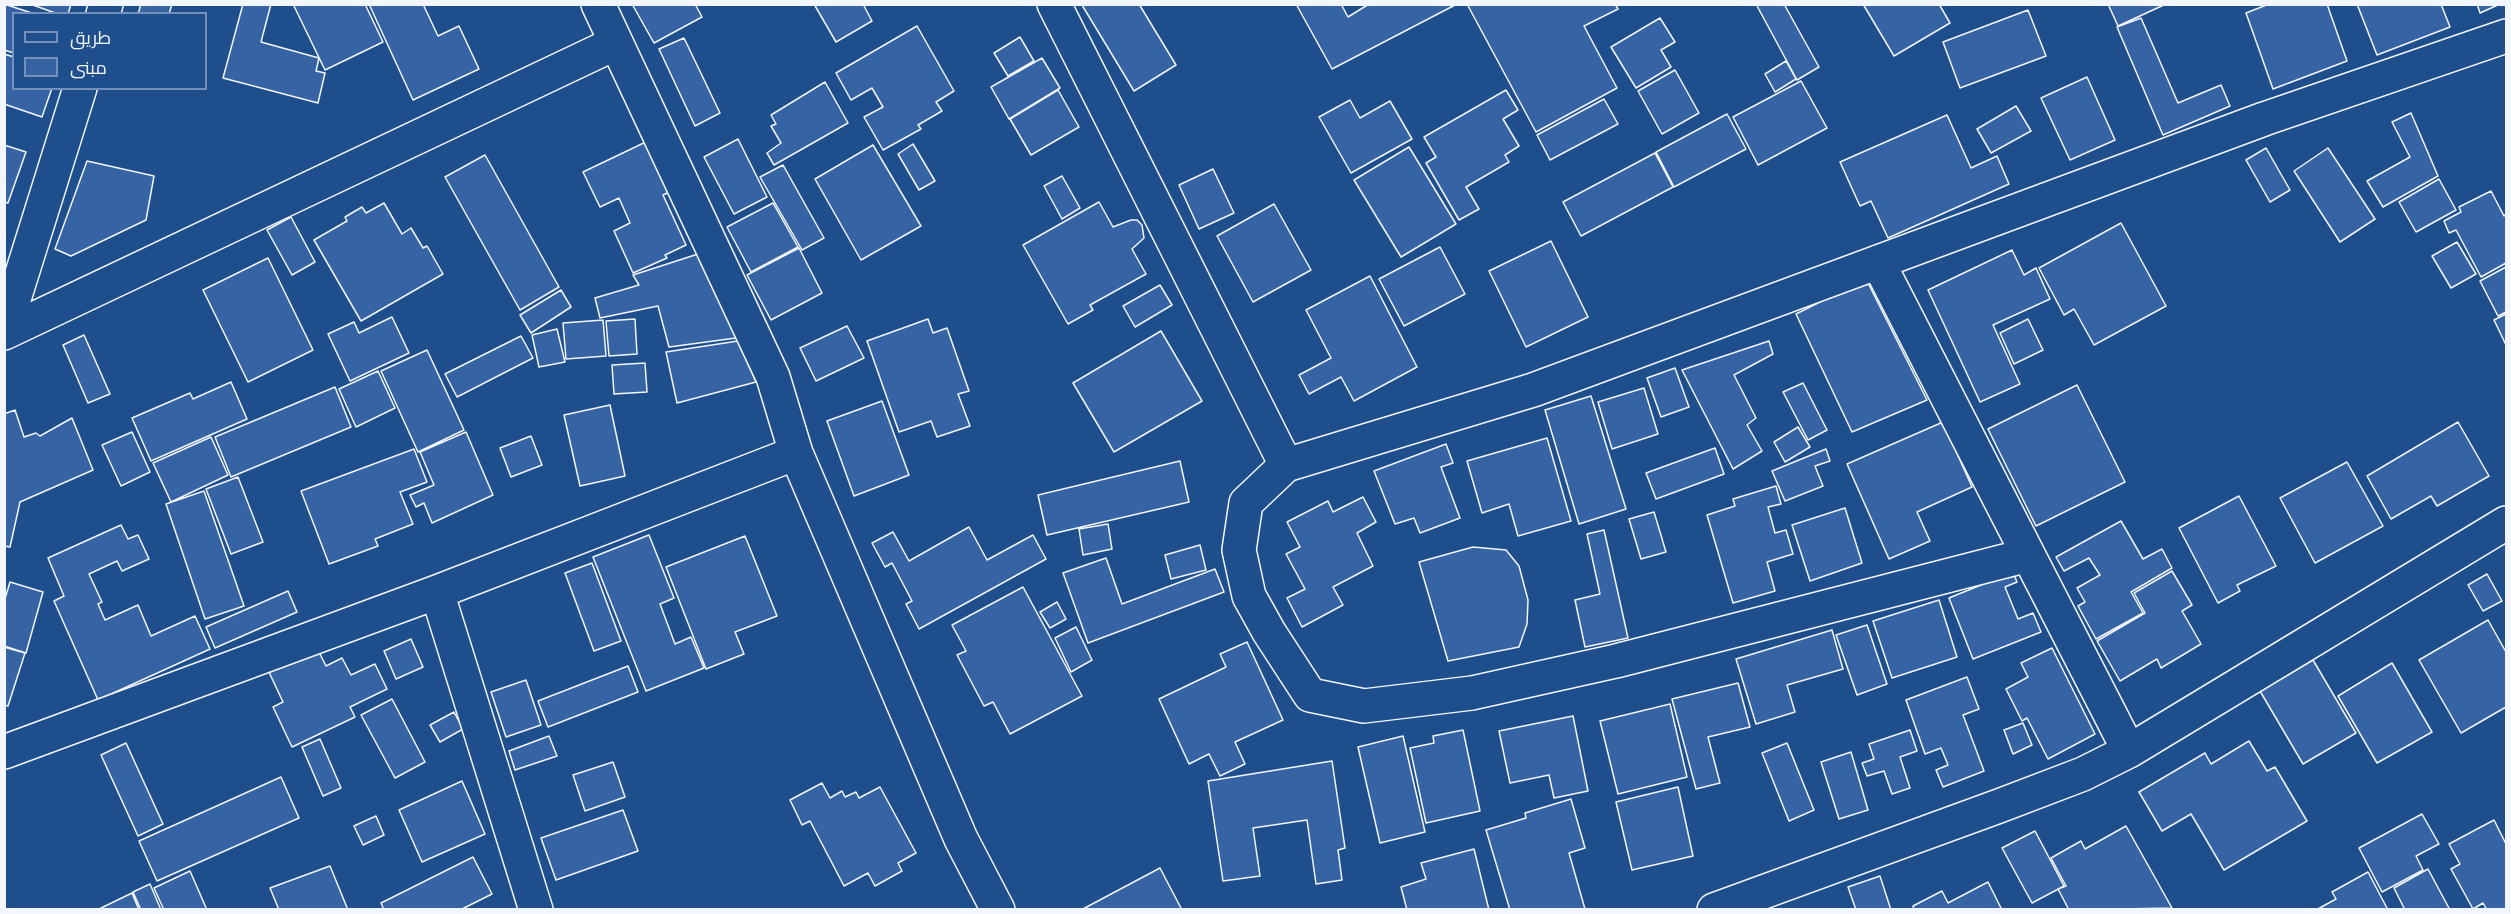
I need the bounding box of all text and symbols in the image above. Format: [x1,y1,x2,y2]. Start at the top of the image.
legend [12,12,207,90]
text: طريق [70,28,111,48]
text: مبنى [70,58,107,78]

